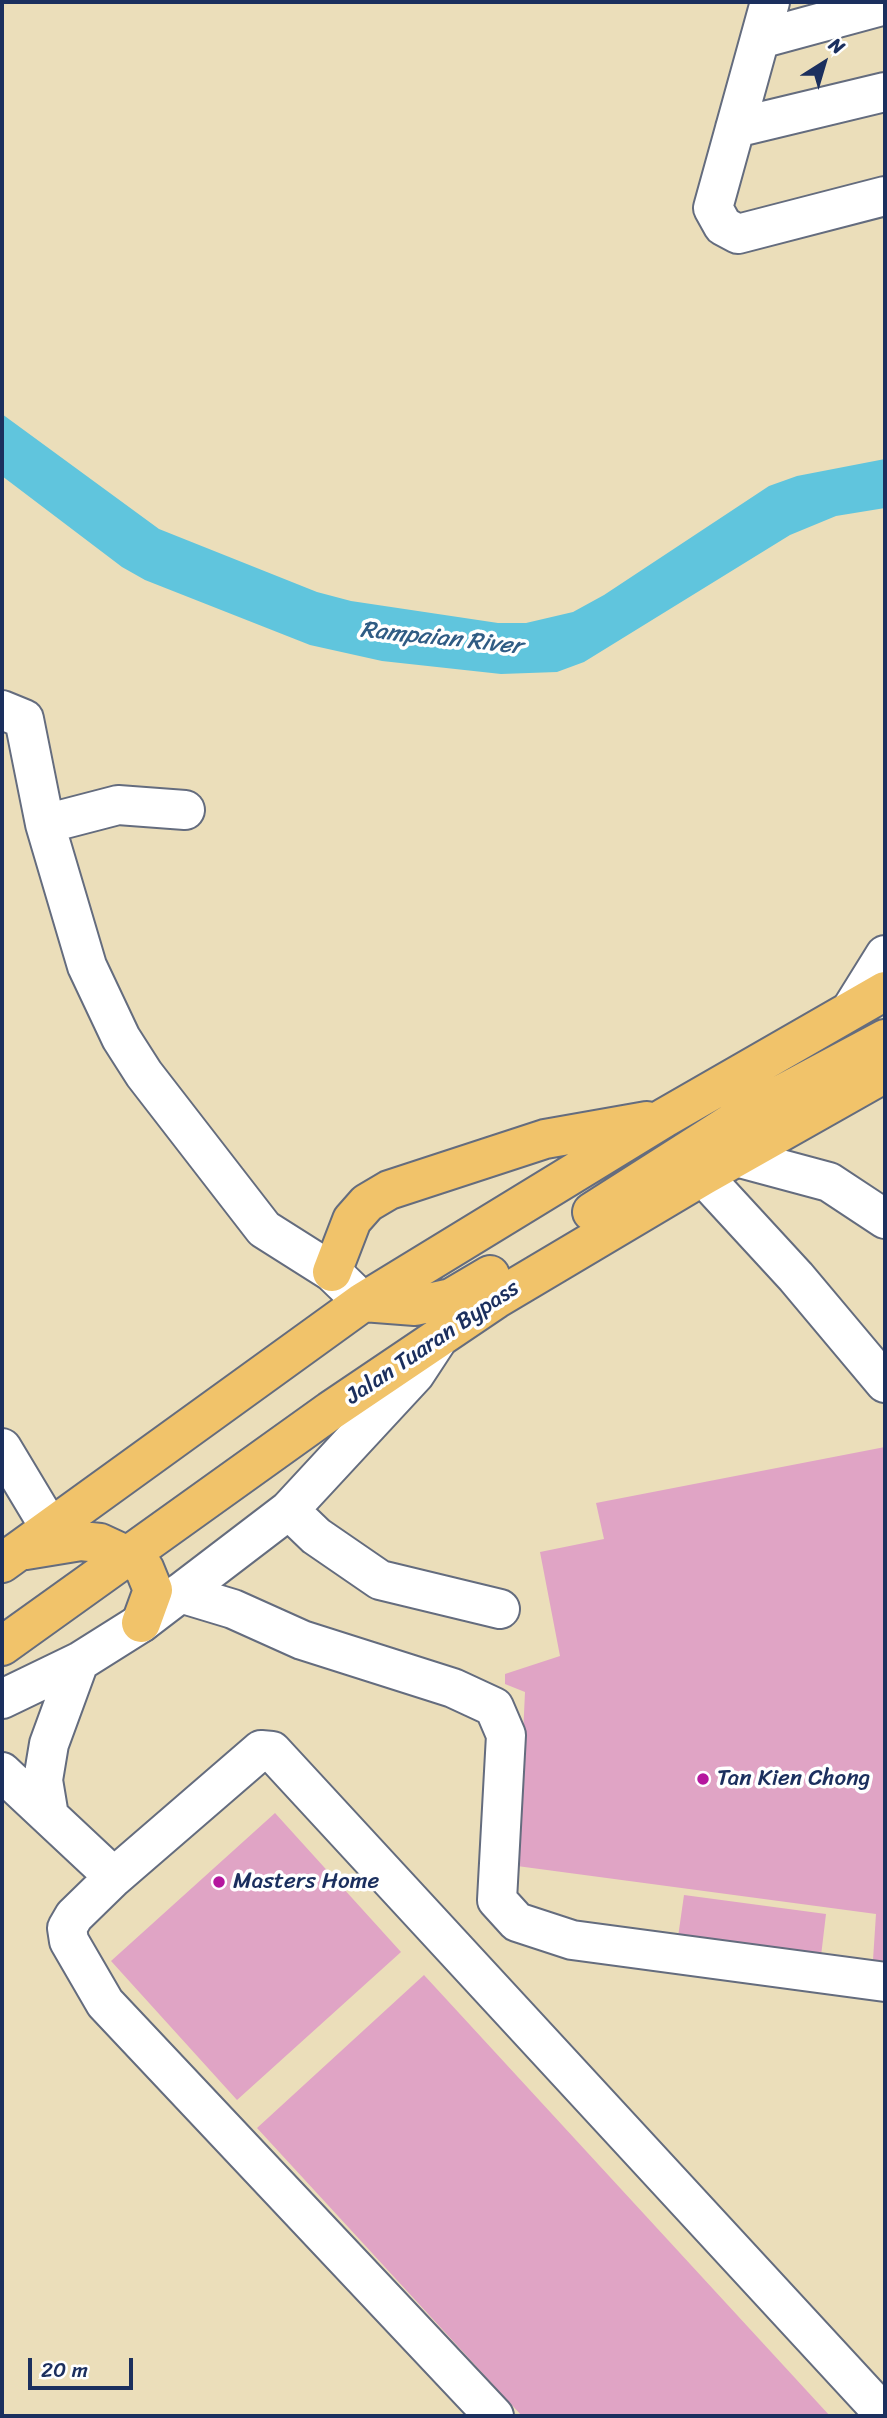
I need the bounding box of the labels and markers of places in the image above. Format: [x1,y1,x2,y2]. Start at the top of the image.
place label: Tan Kien Chong [717,1765,870,1793]
marker: Tan Kien Chong [695,1771,711,1787]
place label: Masters Home [233,1868,379,1896]
marker: Masters Home [211,1874,227,1890]

